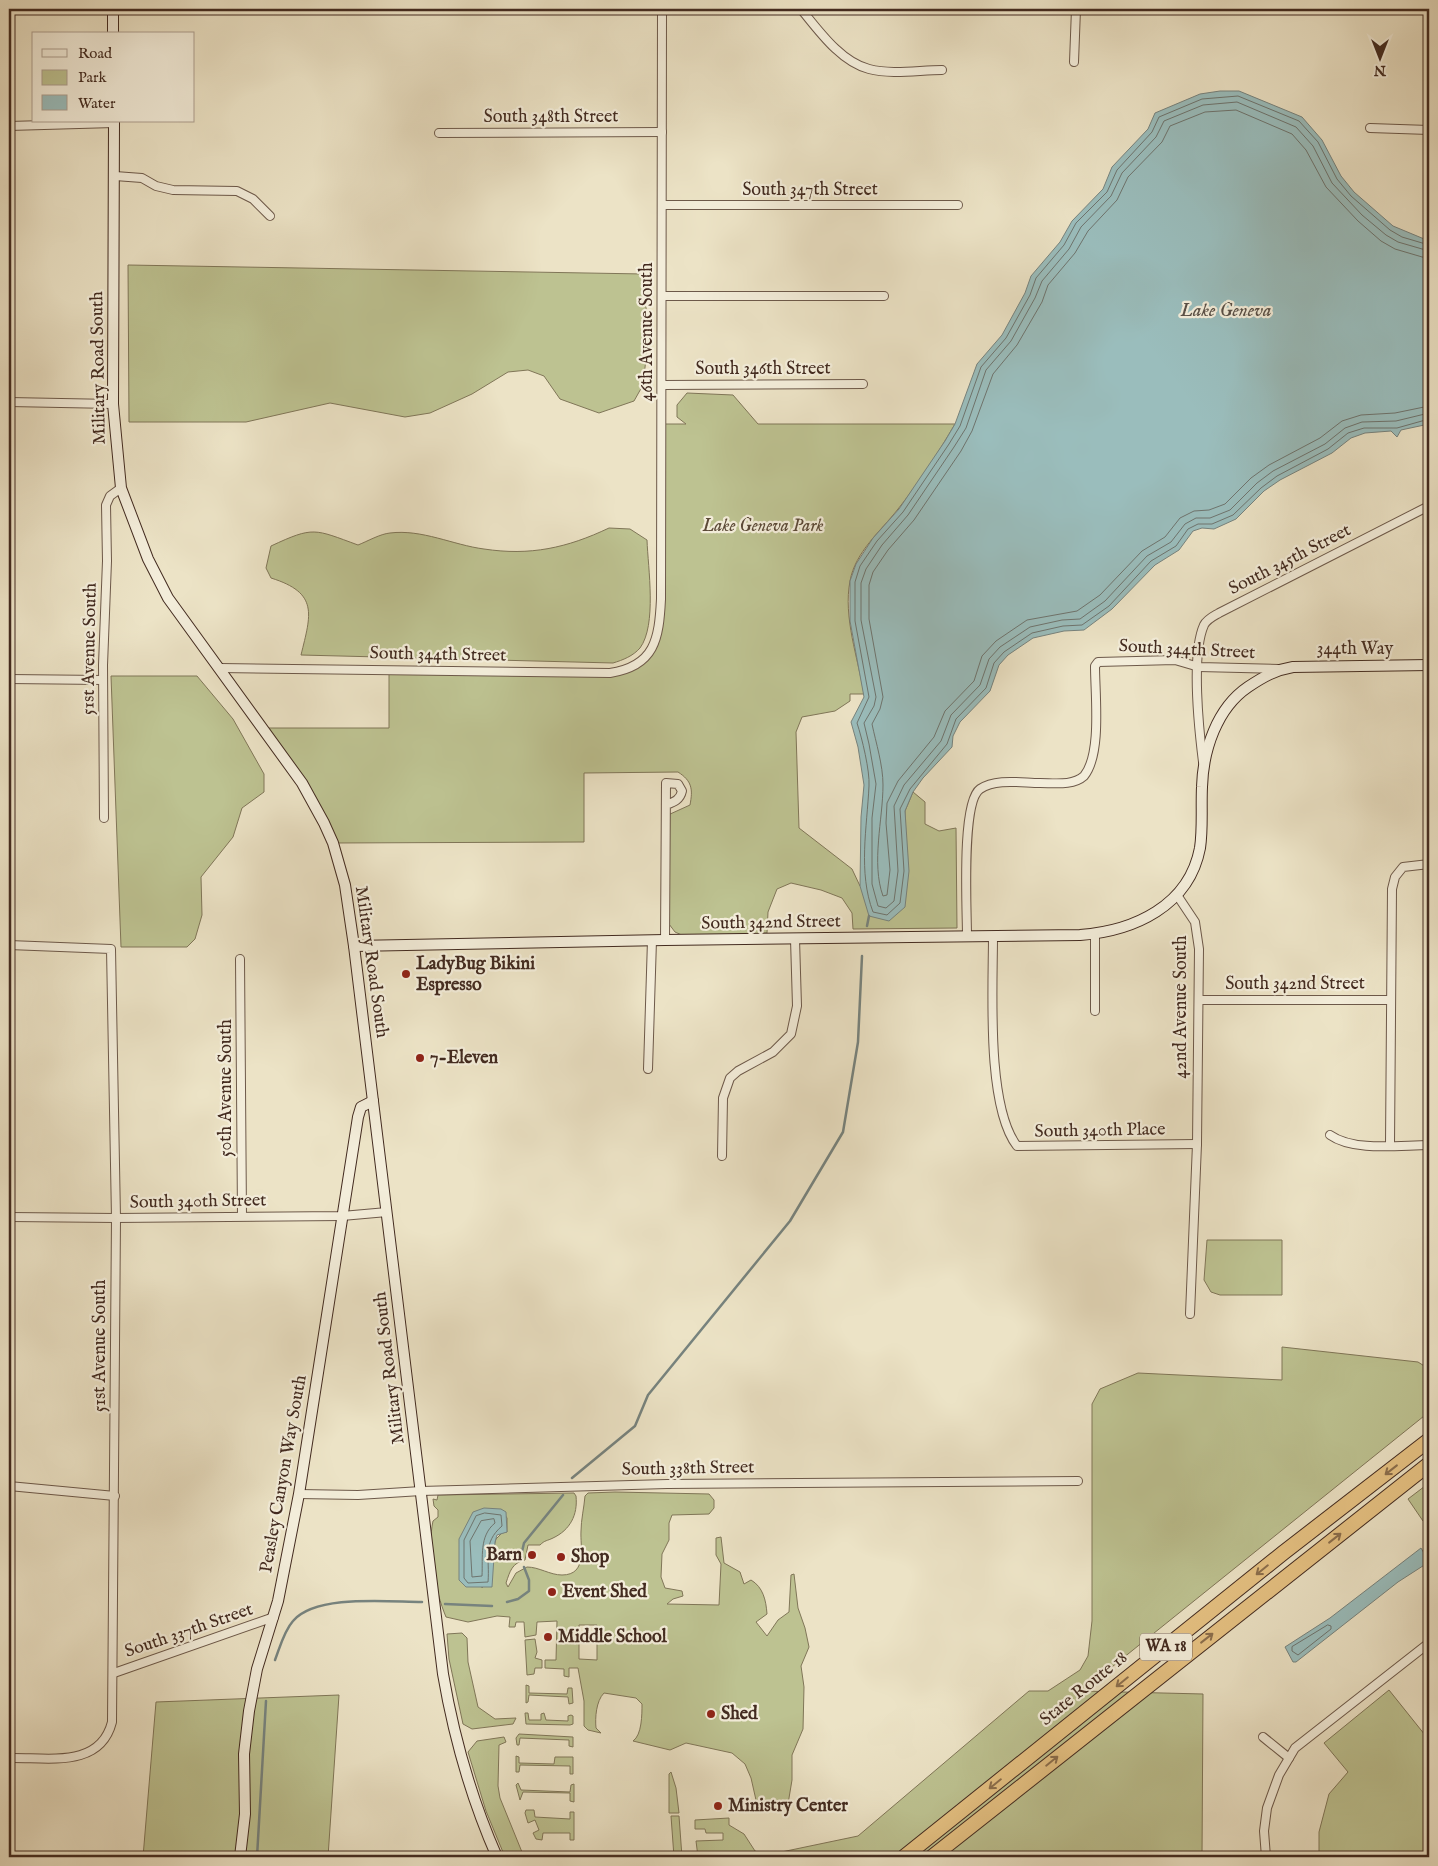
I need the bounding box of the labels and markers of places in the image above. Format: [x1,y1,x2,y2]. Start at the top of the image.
place label: LadyBug Bikini Espresso [416,953,535,997]
marker: LadyBug Bikini Espresso [400,968,412,980]
place label: 7-Eleven [430,1047,499,1070]
marker: 7-Eleven [414,1052,426,1064]
place label: Barn [486,1544,522,1567]
place label: Shop [571,1546,609,1569]
marker: Barn [526,1549,538,1561]
marker: Shop [555,1551,567,1563]
place label: Event Shed [562,1581,647,1604]
marker: Event Shed [546,1586,558,1598]
place label: Middle School [558,1626,668,1649]
marker: Middle School [542,1631,554,1643]
place label: Shed [721,1703,758,1726]
marker: Shed [705,1708,717,1720]
place label: Ministry Center [728,1795,848,1818]
marker: Ministry Center [712,1800,724,1812]

